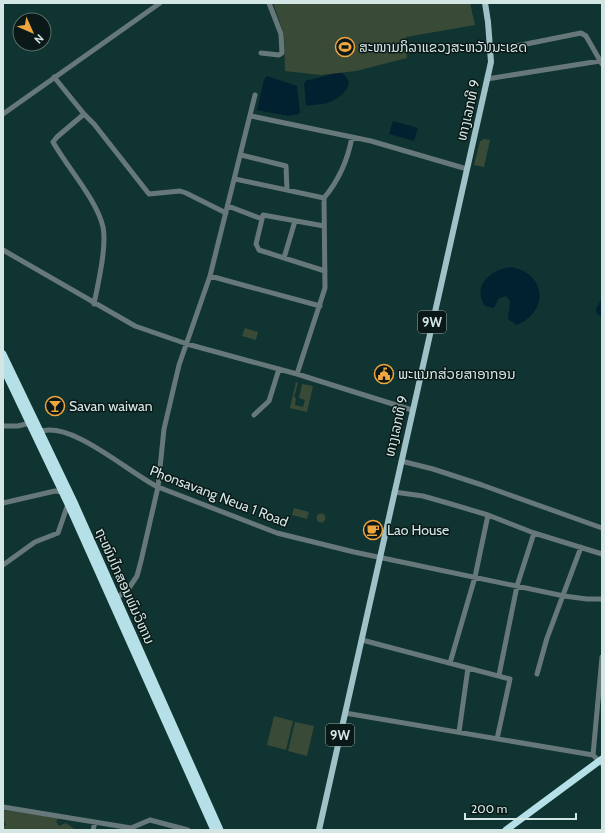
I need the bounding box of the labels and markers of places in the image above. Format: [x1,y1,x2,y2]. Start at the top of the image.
sports icon: ສະໜາມກິລາແຂວງສະຫວັນນະເຂດ [334,36,356,58]
place label: ສະໜາມກິລາແຂວງສະຫວັນນະເຂດ [359,38,527,56]
public building icon: ພະແນກສ່ວຍສາອາກອນ [373,363,395,385]
place label: ພະແນກສ່ວຍສາອາກອນ [398,365,516,383]
bar icon: Savan waiwan [44,395,66,417]
place label: Savan waiwan [69,397,153,415]
cafe icon: Lao House [362,519,384,541]
place label: Lao House [387,521,449,539]

